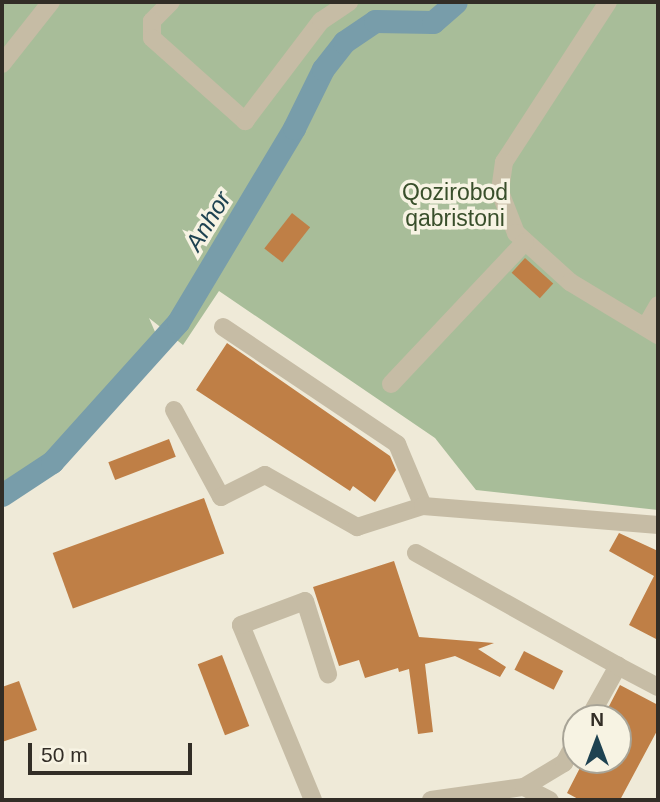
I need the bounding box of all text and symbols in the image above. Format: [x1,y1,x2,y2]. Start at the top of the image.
park label: Qozirobod qabristoni [402,178,508,232]
water label: Anhor [179,186,237,256]
north arrow [562,704,632,774]
text: N [590,709,604,730]
scale bar [32,728,196,772]
text: 50 m [41,743,88,766]

